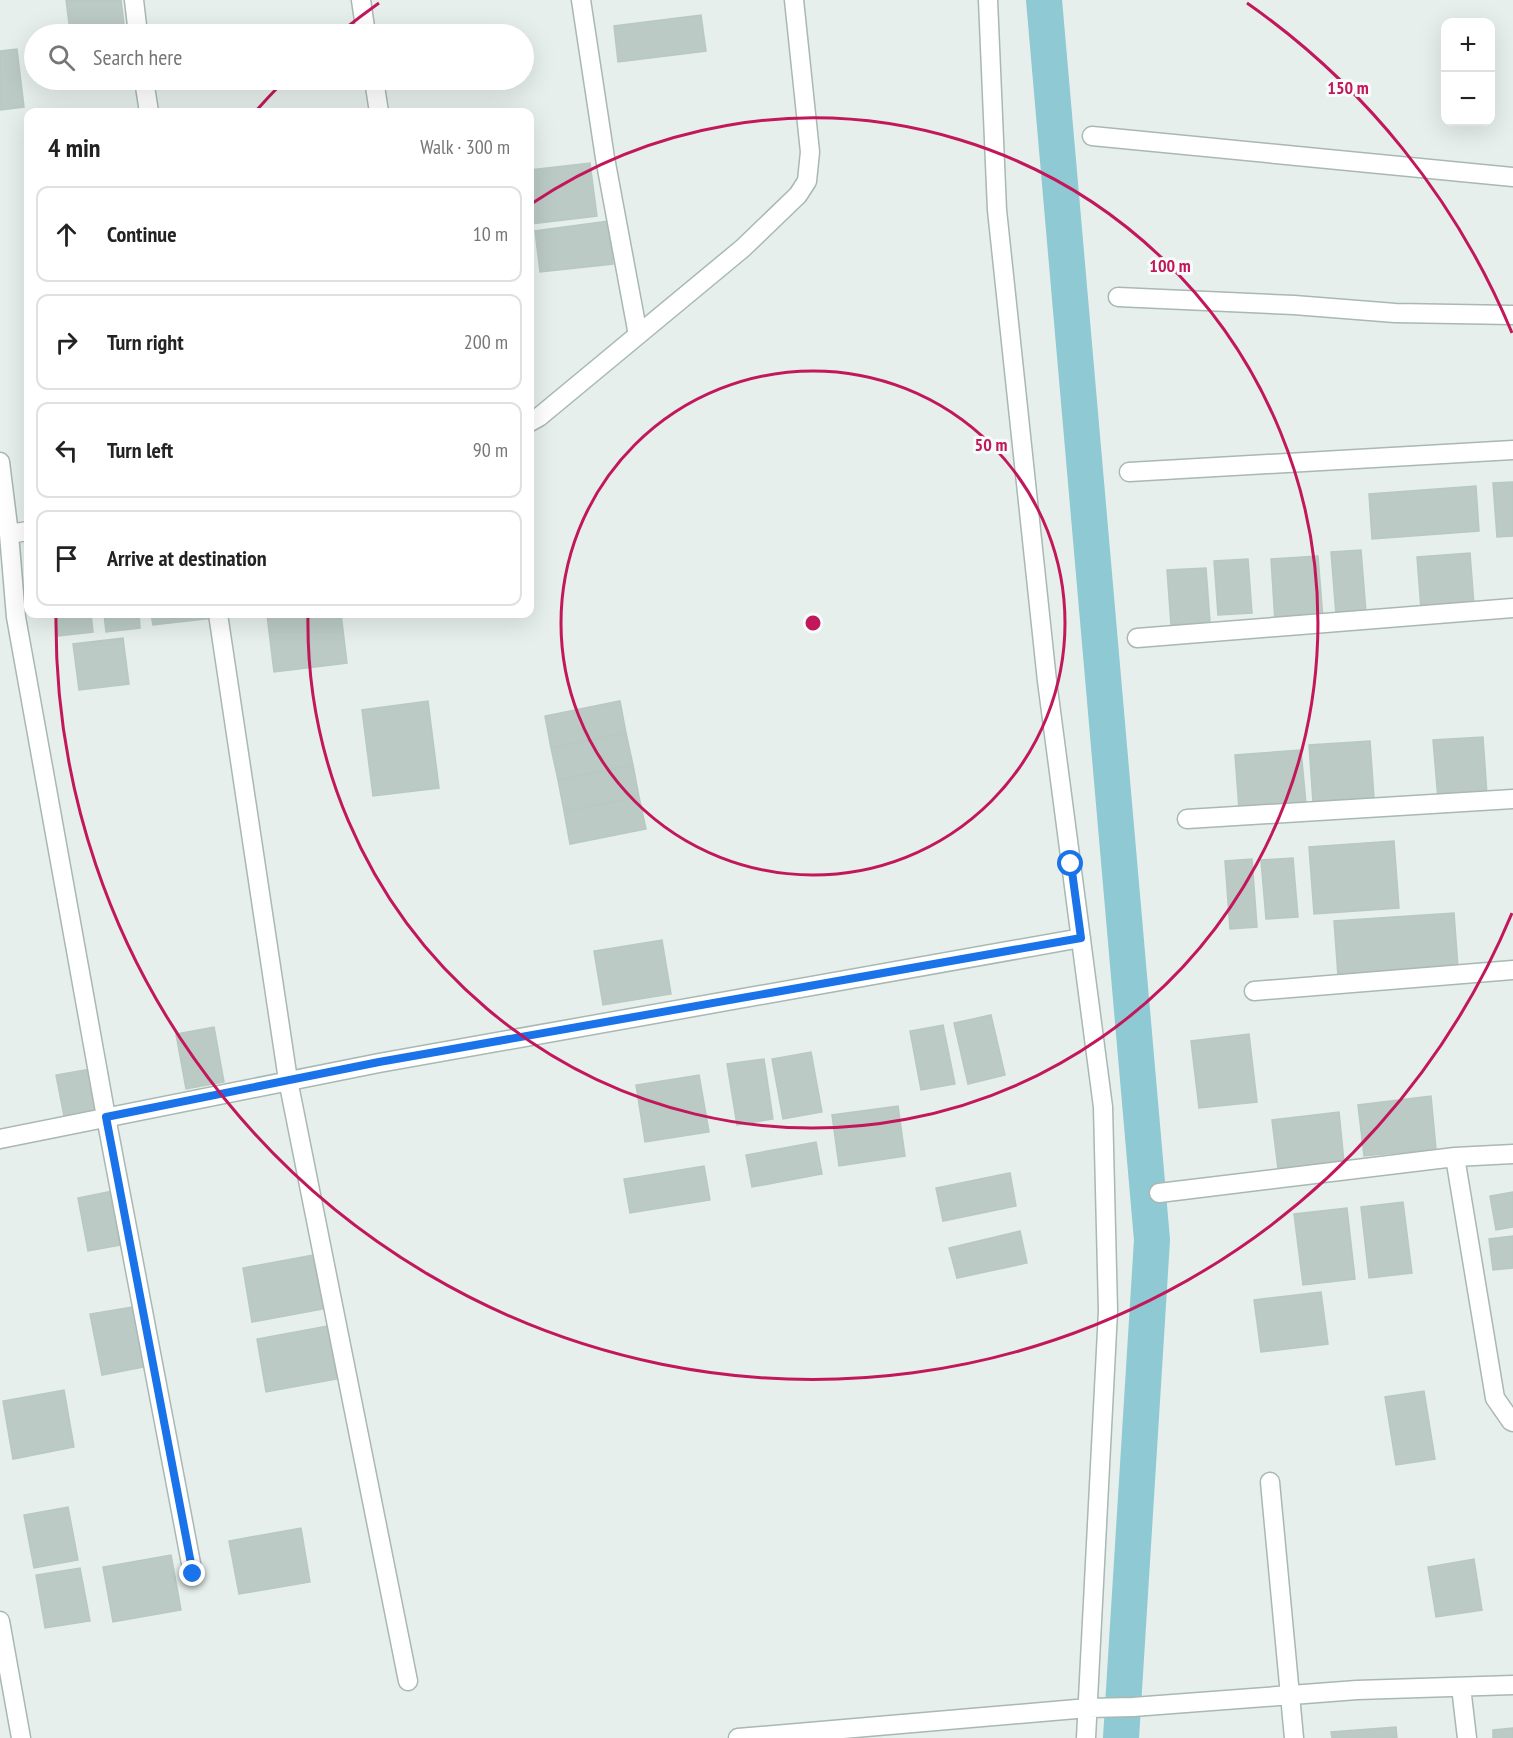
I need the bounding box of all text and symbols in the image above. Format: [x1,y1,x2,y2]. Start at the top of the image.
map controls [1441,18,1495,126]
button: + [1441,18,1495,72]
search box [24,24,534,90]
icon: search [45,41,78,74]
text: Search here [93,43,182,71]
button: − [1441,72,1495,126]
text: 150 m [1327,76,1369,99]
text: 4 min [48,131,101,164]
text: Walk · 300 m [420,134,510,160]
icon: ahead [50,218,83,251]
text: Continue [107,220,177,248]
text: 10 m [473,221,508,247]
text: 100 m [1149,254,1191,277]
icon: right [50,326,83,359]
text: Turn right [107,328,184,356]
text: 200 m [464,329,508,355]
text: 50 m [975,433,1007,456]
icon: left [50,434,83,467]
text: Turn left [107,436,173,464]
text: 90 m [473,437,508,463]
icon: arrive [50,542,83,575]
text: Arrive at destination [107,544,267,572]
centre of rings [803,613,823,633]
route start [1057,850,1083,876]
route end [179,1560,205,1586]

